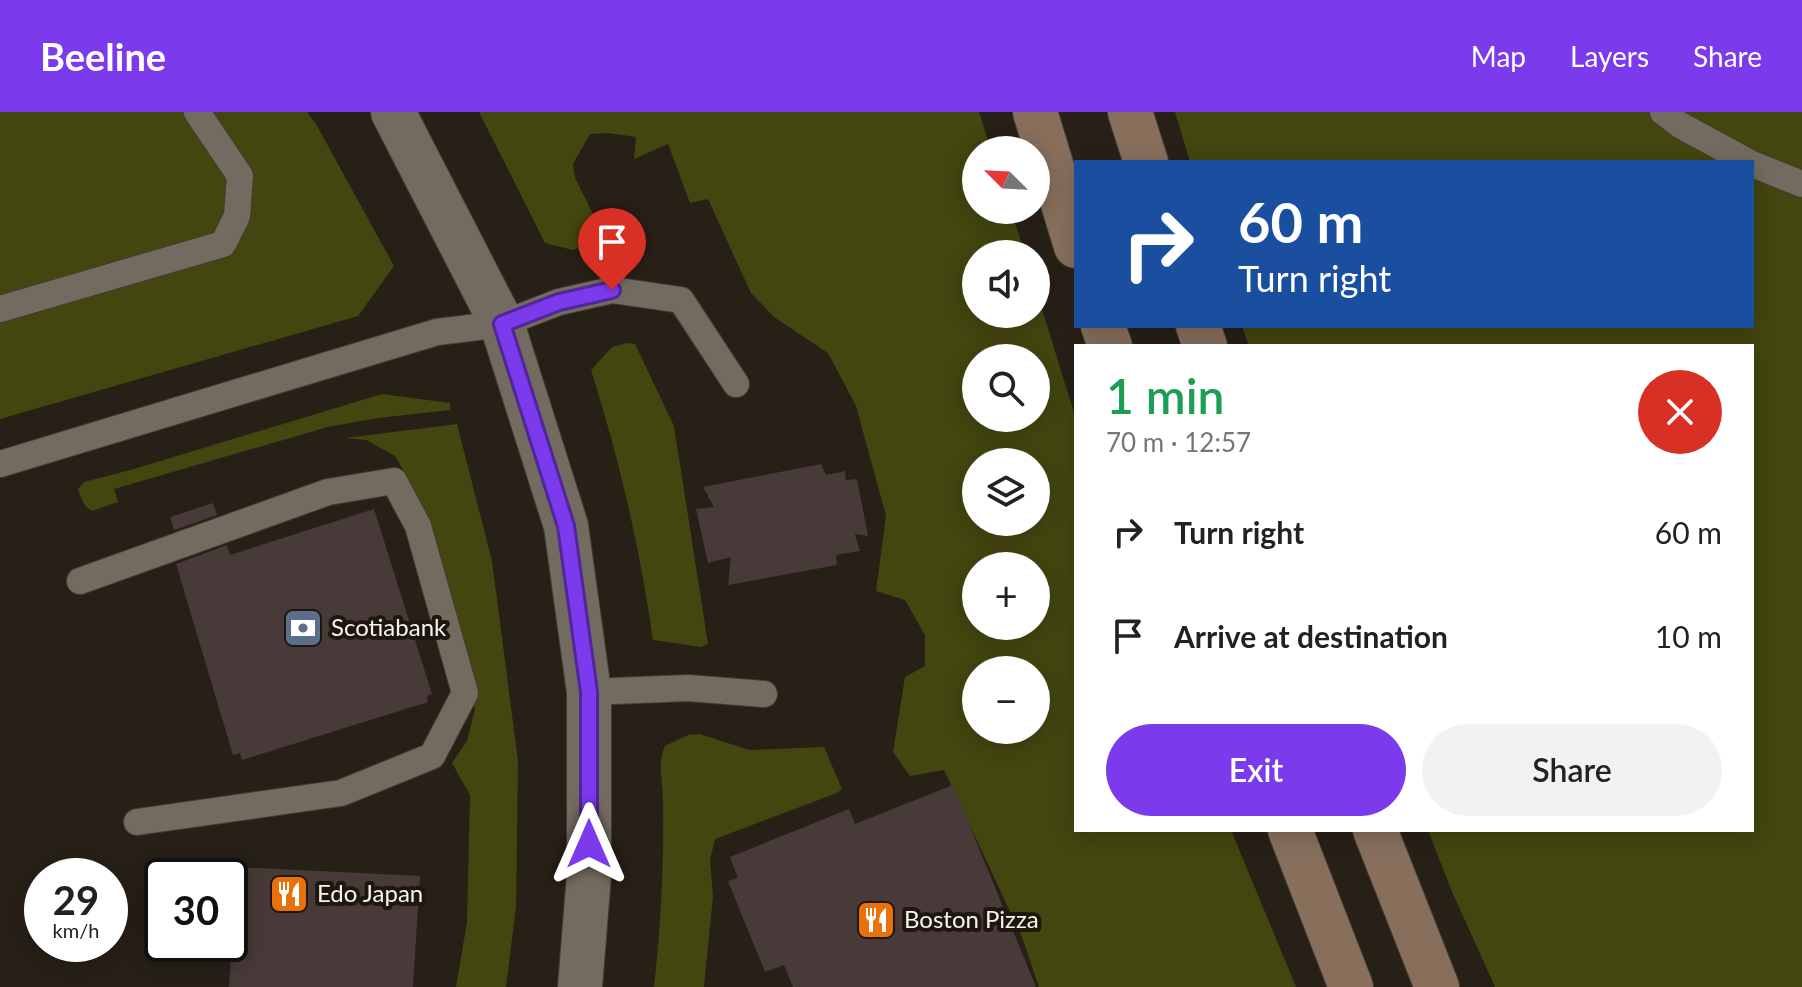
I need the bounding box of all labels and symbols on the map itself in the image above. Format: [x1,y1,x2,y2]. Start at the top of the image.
north arrow [962,136,1050,224]
pin [578,208,646,290]
bank icon: Scotiabank [282,607,324,649]
place label: Scotiabank [331,612,447,641]
position arrow [547,802,631,886]
speed limit sign: 30 [144,858,248,962]
restaurant icon: Edo Japan [268,873,310,915]
place label: Edo Japan [317,878,423,907]
restaurant icon: Boston Pizza [855,899,897,941]
place label: Boston Pizza [904,904,1039,933]

